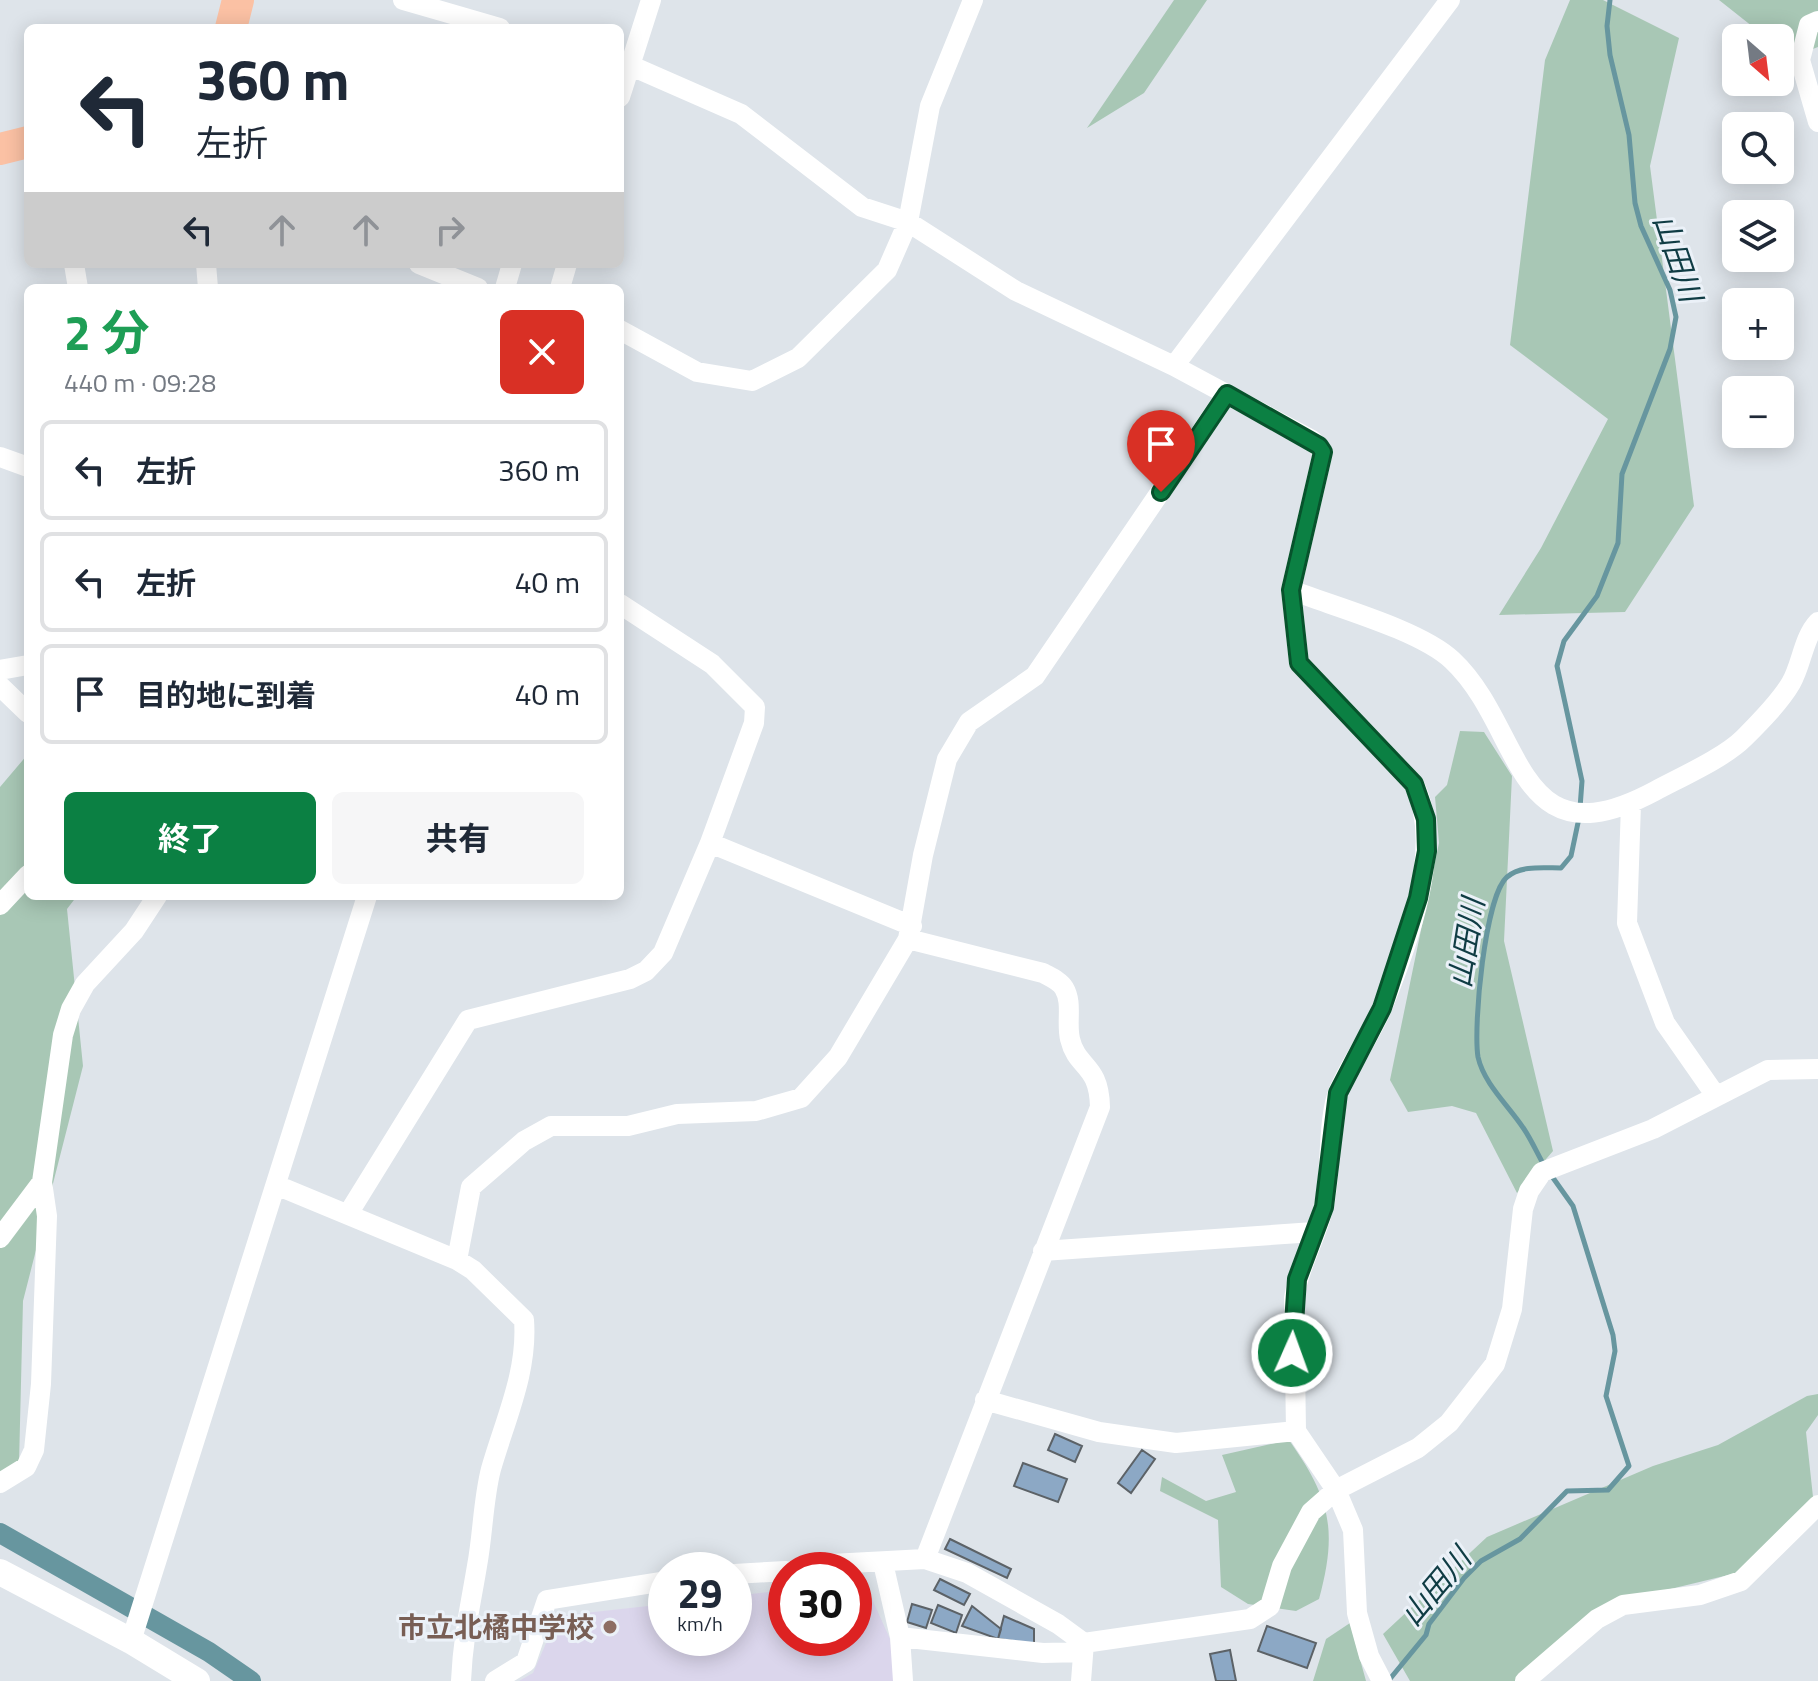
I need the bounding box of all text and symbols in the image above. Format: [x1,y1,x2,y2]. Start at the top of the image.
north arrow [1722,24,1794,96]
map controls [1722,24,1794,448]
text: 360 m [196,37,349,122]
icon: left [64,56,168,160]
button: search [1722,112,1794,184]
text: 左折 [196,115,268,170]
button: layers [1722,200,1794,272]
icon: left [176,208,220,252]
icon: ahead [260,208,304,252]
icon: ahead [344,208,388,252]
icon: right [428,208,472,252]
water label: 山田川 [1642,208,1715,311]
button: + [1722,288,1794,360]
text: 2 分 [64,296,149,369]
button: close [500,310,584,394]
text: 440 m · 09:28 [64,363,216,402]
button: − [1722,376,1794,448]
pin [1127,410,1195,492]
icon: arrive [1139,422,1183,466]
text: 360 m [498,447,580,493]
icon: left [68,448,112,492]
text: 左折 [136,448,196,494]
text: 40 m [515,559,580,605]
icon: left [68,560,112,604]
text: 左折 [136,560,196,606]
text: 40 m [515,671,580,717]
icon: arrive [68,672,112,716]
text: 目的地に到着 [136,672,316,718]
button: 終了 [64,792,316,884]
button: 共有 [332,792,584,884]
water label: 山田川 [1436,892,1496,991]
position arrow [1250,1311,1334,1395]
water label: 山田川 [1389,1535,1484,1636]
speed limit sign: 30 [768,1552,872,1656]
text: 29 [678,1563,722,1624]
place label: 市立北橘中学校 [398,1605,594,1648]
text: km/h [677,1608,723,1639]
marker: 市立北橘中学校 [601,1618,619,1636]

